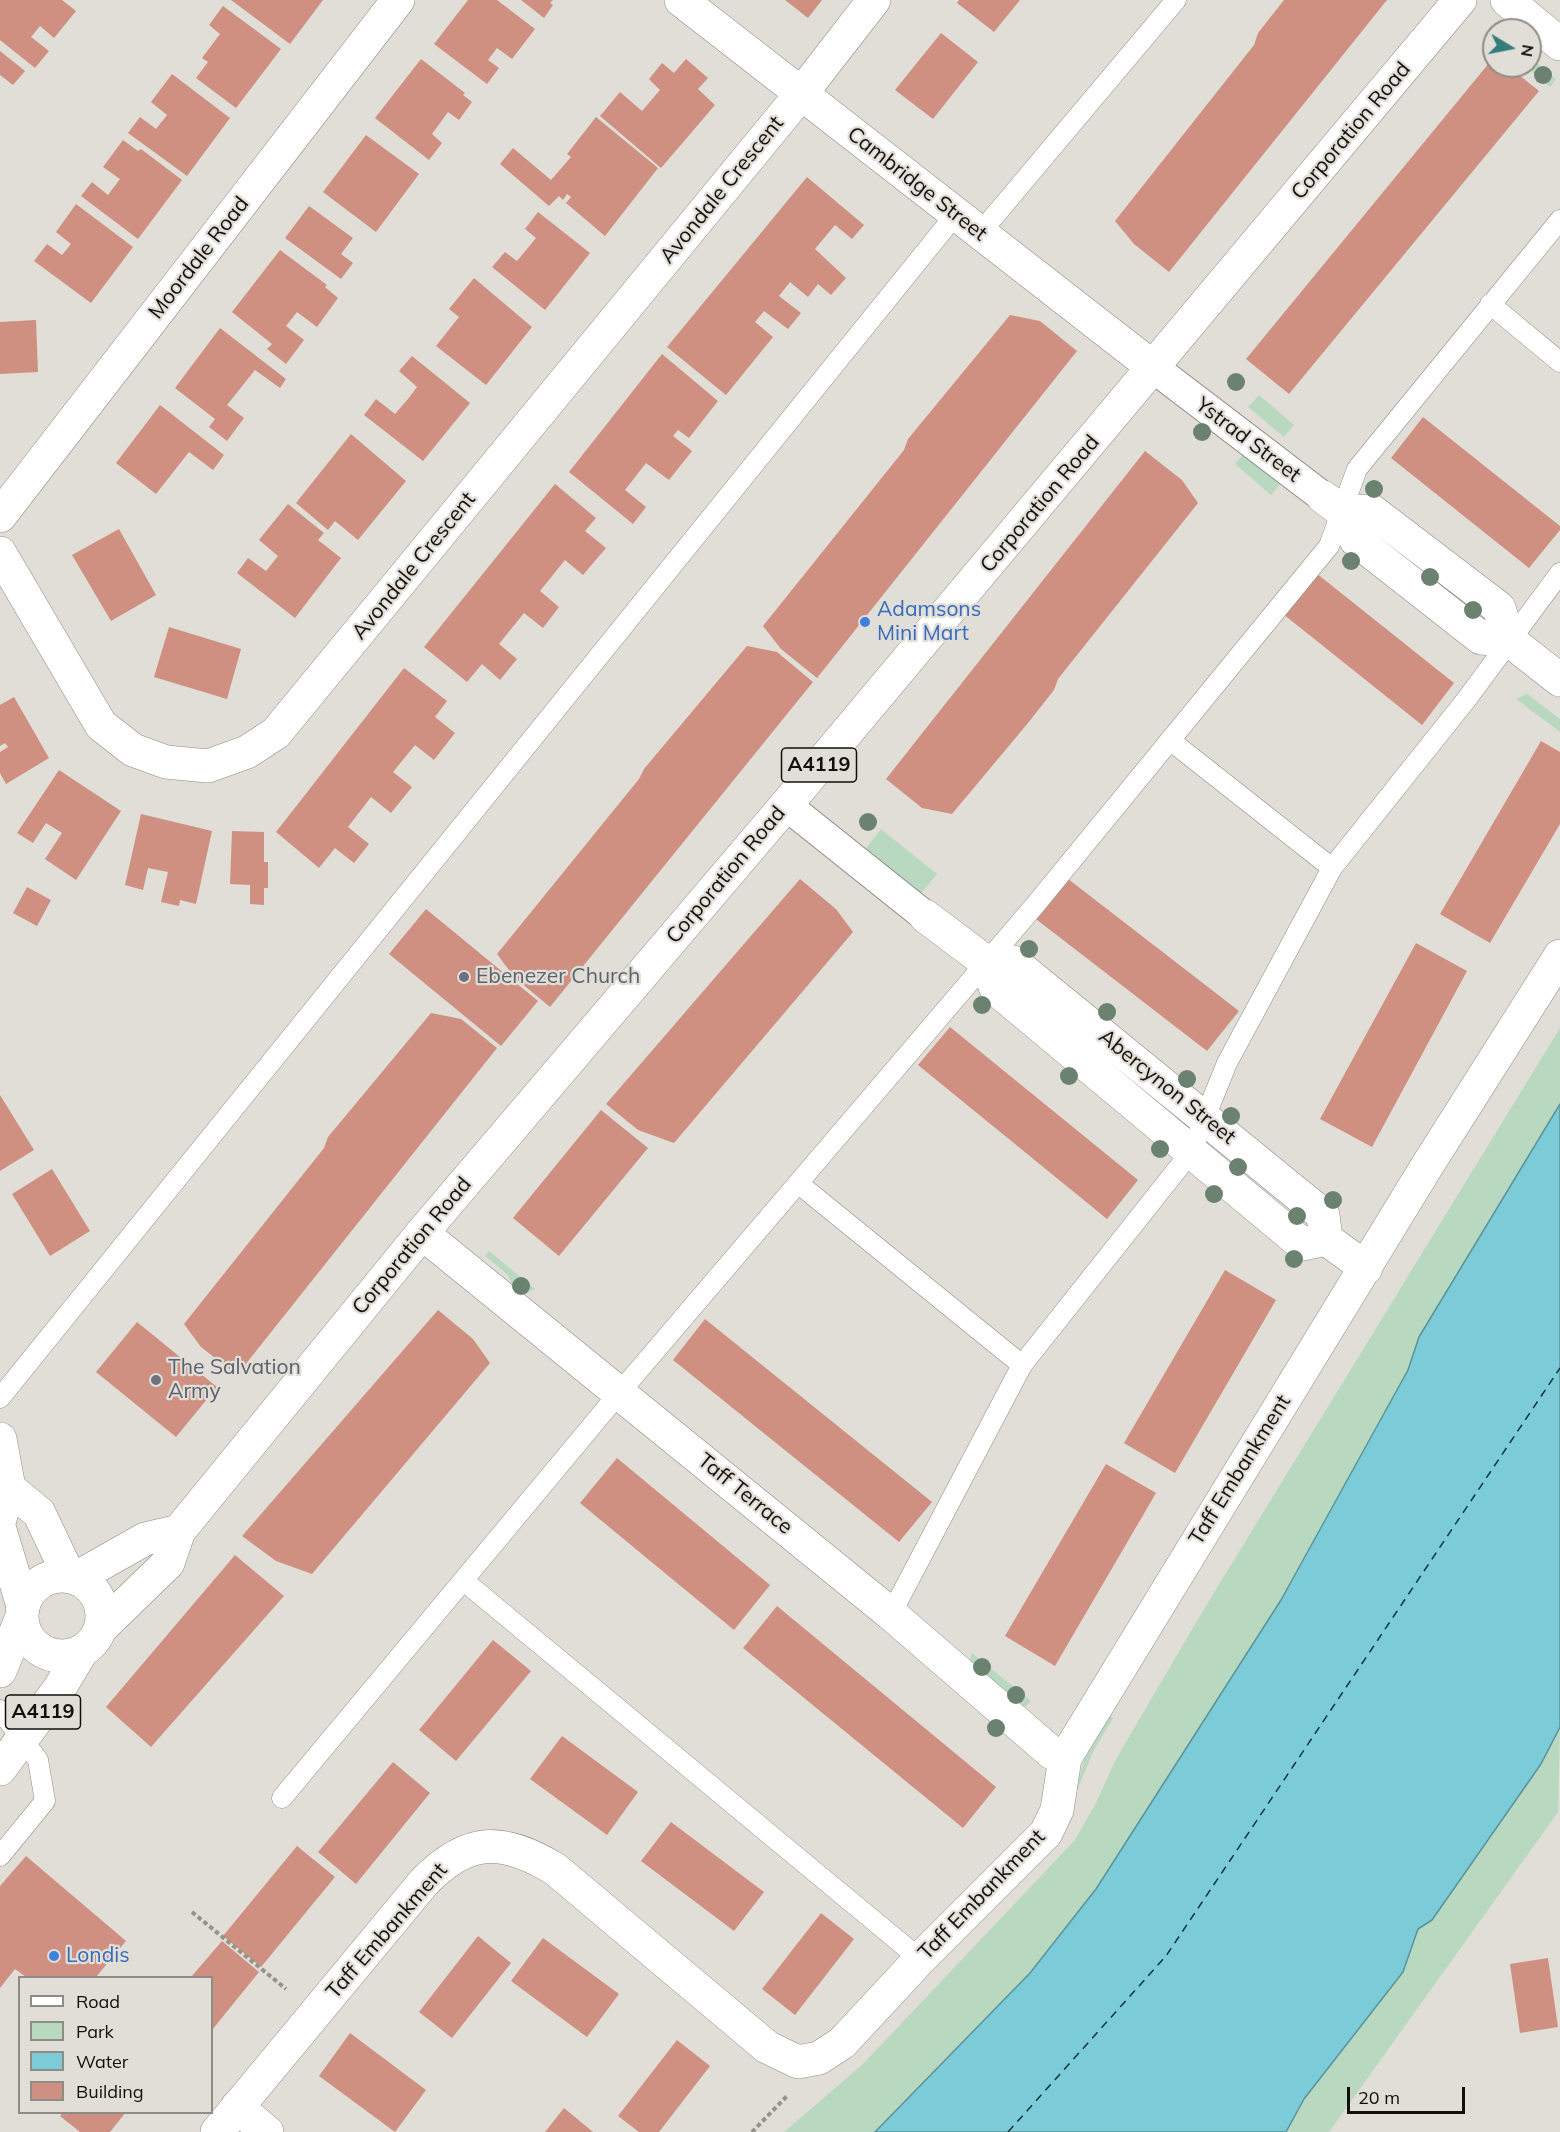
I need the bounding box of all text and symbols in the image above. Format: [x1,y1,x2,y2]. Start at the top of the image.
north arrow [1482,18,1542,78]
text: N [1517,43,1539,58]
street label: Corporation Road [1286,57,1416,205]
street label: Avondale Crescent [655,111,789,269]
street label: Cambridge Street [842,122,992,246]
street label: Moordale Road [143,192,255,324]
street label: Ystrad Street [1190,392,1306,488]
street label: Corporation Road [975,430,1105,578]
street label: Avondale Crescent [347,487,481,645]
place label: Adamsons Mini Mart [877,597,981,647]
marker: Adamsons Mini Mart [858,615,872,629]
road number: A4119 [782,748,856,782]
street label: Corporation Road [661,801,791,949]
place label: Ebenezer Church [476,964,640,990]
marker: Ebenezer Church [457,970,471,984]
street label: Abercynon Street [1094,1024,1240,1150]
street label: Corporation Road [347,1172,477,1320]
place label: The Salvation Army [168,1355,301,1405]
marker: The Salvation Army [149,1373,163,1387]
street label: Taff Embankment [1184,1391,1296,1549]
street label: Taff Terrace [692,1448,798,1540]
road number: A4119 [6,1695,80,1729]
street label: Taff Embankment [913,1825,1051,1965]
street label: Taff Embankment [321,1858,453,2004]
place label: Londis [66,1943,130,1969]
marker: Londis [47,1949,61,1963]
legend [18,1976,213,2114]
text: Road [76,1990,120,2013]
text: Park [76,2020,114,2043]
text: Water [76,2050,128,2073]
scale bar [1350,2075,1468,2113]
text: Building [76,2080,144,2103]
text: 20 m [1358,2086,1400,2109]

